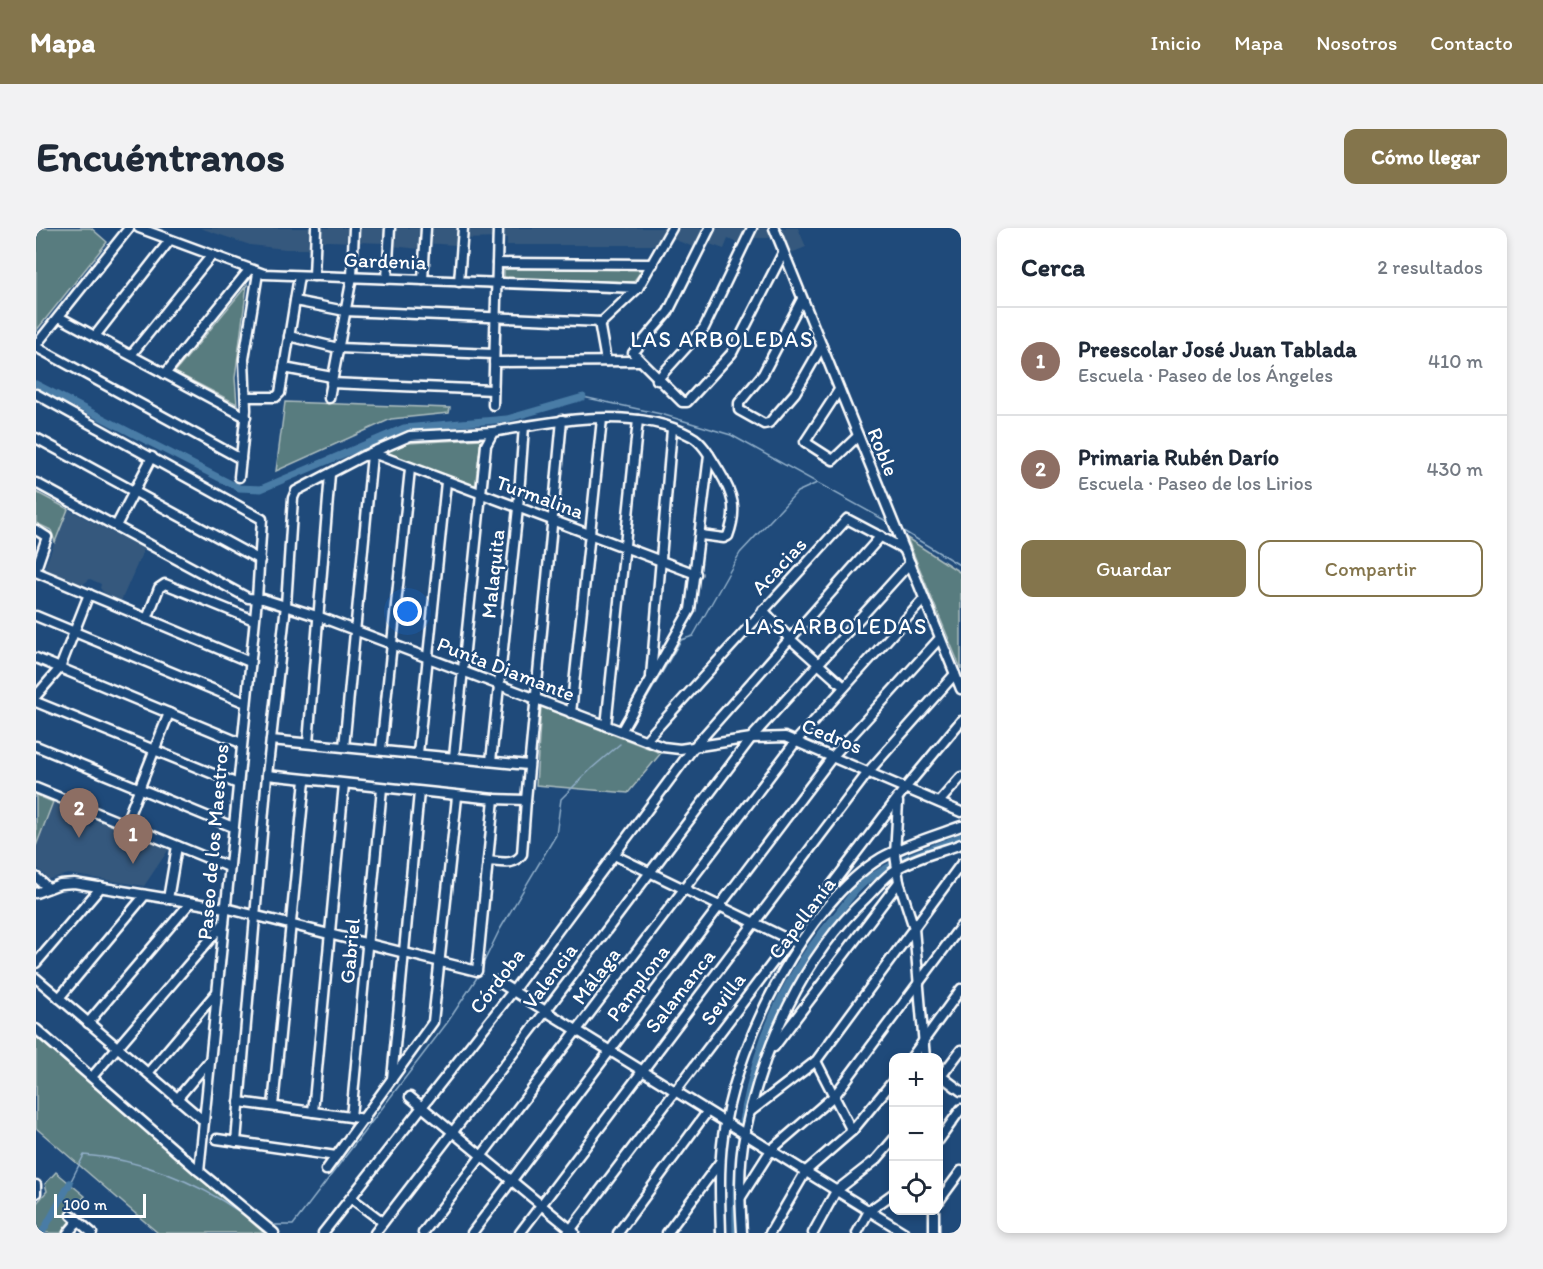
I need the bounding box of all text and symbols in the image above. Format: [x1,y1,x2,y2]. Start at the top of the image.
text: Mapa [30,25,95,59]
text: Inicio [1151,30,1201,55]
text: Mapa [1234,30,1283,55]
text: Nosotros [1316,30,1397,55]
text: Contacto [1430,30,1513,55]
button: Cómo llegar [1344,129,1507,184]
text: Encuéntranos [36,131,285,182]
street label: Gardenia [343,247,427,274]
text: Cerca [1021,251,1085,283]
text: 2 resultados [1377,255,1483,279]
district label: LAS ARBOLEDAS [630,326,814,353]
text: Preescolar José Juan Tablada [1078,336,1357,363]
text: 1 [1036,349,1045,373]
text: 410 m [1428,349,1483,373]
text: Escuela · Paseo de los Ángeles [1078,363,1333,387]
street label: Roble [862,424,904,480]
text: Primaria Rubén Darío [1078,444,1279,471]
text: 2 [1035,457,1046,481]
text: 430 m [1426,457,1483,481]
street label: Turmalina [493,469,588,524]
text: Escuela · Paseo de los Lirios [1078,471,1313,495]
street label: Malaquita [475,528,510,620]
street label: Acacias [746,532,811,600]
button: Guardar [1021,540,1246,597]
button: Compartir [1258,540,1483,597]
your location [393,597,422,626]
district label: LAS ARBOLEDAS [744,613,928,640]
street label: Punta Diamante [434,631,579,706]
street label: Cedros [798,712,866,759]
street label: Paseo de los Maestros [191,743,234,941]
pin: 2 [60,788,99,838]
pin: 1 [114,814,152,864]
street label: Capellanía [763,872,841,964]
street label: Gabriel [334,917,365,985]
street label: Valencia [517,938,582,1013]
street label: Pamplona [601,939,675,1026]
street label: Málaga [566,942,625,1009]
street label: Córdoba [464,943,529,1019]
street label: Salamanca [639,944,720,1038]
street label: Sevilla [695,967,751,1030]
map controls [889,1053,943,1215]
button: + [889,1053,943,1107]
button: − [889,1107,943,1161]
button: locate [889,1161,943,1215]
scale bar [54,1191,146,1218]
text: 100 m [63,1195,107,1214]

